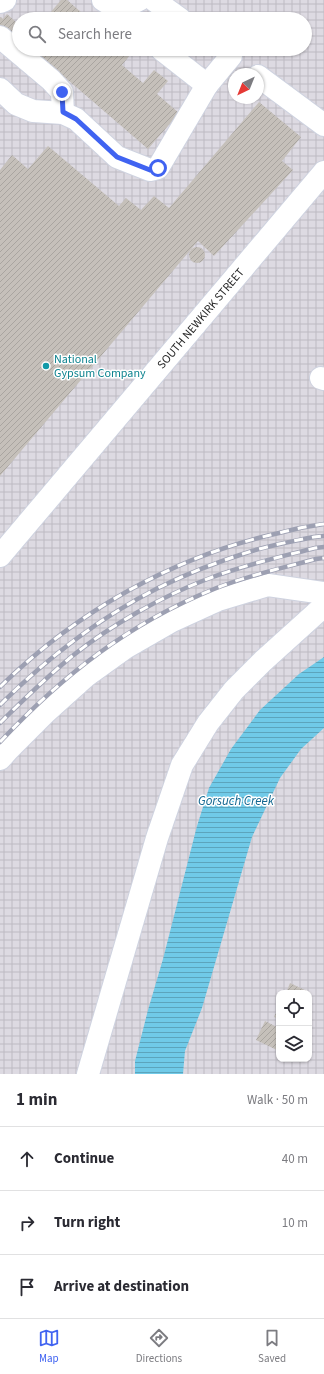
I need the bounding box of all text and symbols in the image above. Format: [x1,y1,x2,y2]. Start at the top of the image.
search box [12,12,312,56]
icon: search [26,23,48,45]
text: Search here [58,24,132,45]
north arrow [228,68,264,104]
route end [53,83,71,101]
route start [149,159,167,177]
street label: SOUTH NEWKIRK STREET [153,264,248,372]
place label: National Gypsum Company [54,351,146,382]
marker: National Gypsum Company [41,361,51,371]
water label: Gorsuch Creek [198,792,275,810]
map controls [276,990,312,1062]
button: locate [276,990,312,1026]
button: layers [276,1026,312,1062]
text: 1 min [16,1088,57,1112]
text: Walk · 50 m [247,1091,308,1109]
icon: ahead [16,1148,38,1170]
text: Continue [54,1148,114,1169]
text: 40 m [282,1150,308,1168]
icon: right [16,1212,38,1234]
text: Turn right [54,1212,120,1233]
text: 10 m [282,1214,308,1232]
icon: arrive [16,1276,38,1298]
text: Arrive at destination [54,1276,189,1297]
tab: Map [38,1327,60,1366]
tab: Directions [136,1327,182,1366]
tab: Saved [258,1327,286,1366]

